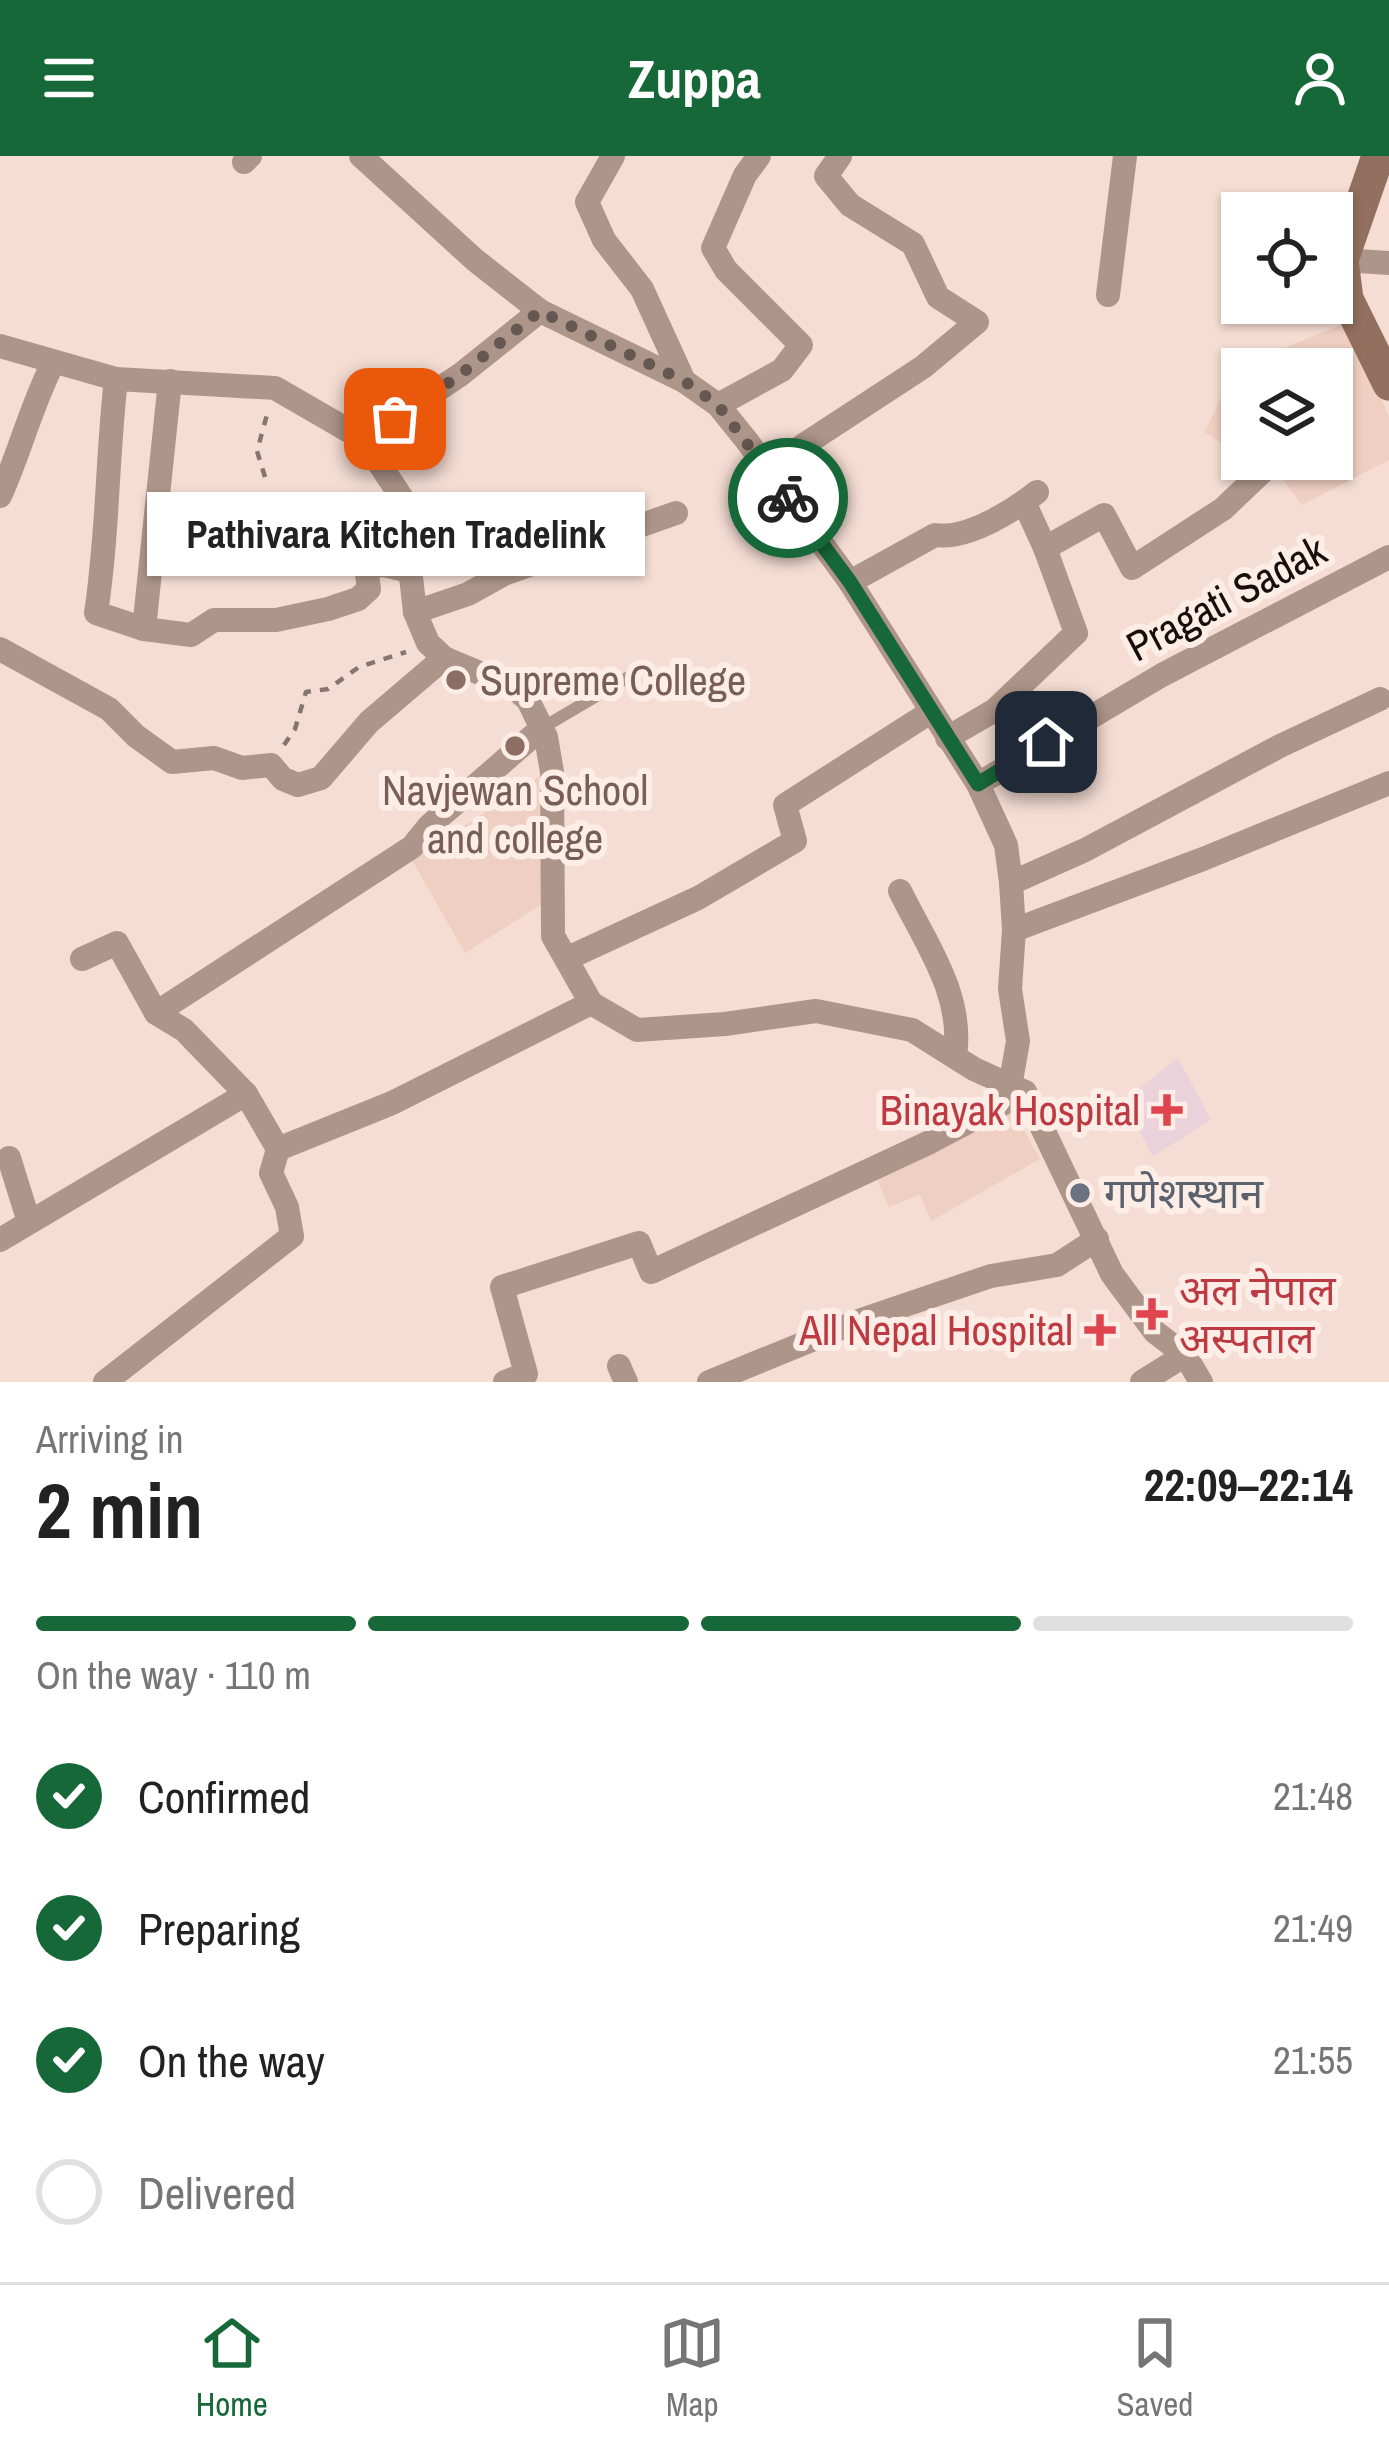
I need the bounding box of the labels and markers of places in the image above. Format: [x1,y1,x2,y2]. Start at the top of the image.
pin [344,368,446,470]
callout: Pathivara Kitchen Tradelink [146,491,644,575]
place label: Supreme College [480,652,746,708]
marker: Supreme College [443,667,469,693]
pin [995,691,1097,793]
marker: Navjewan School and college [502,733,528,759]
place label: Navjewan School and college [382,762,648,866]
place label: Binayak Hospital [880,1082,1140,1138]
marker: Binayak Hospital [1151,1094,1183,1126]
place label: गणेशस्थान [1104,1165,1264,1221]
marker: गणेशस्थान [1067,1180,1093,1206]
place label: अल नेपाल अस्पताल [1179,1262,1337,1366]
marker: अल नेपाल अस्पताल [1136,1298,1168,1330]
place label: All Nepal Hospital [798,1302,1073,1358]
marker: All Nepal Hospital [1084,1314,1116,1346]

